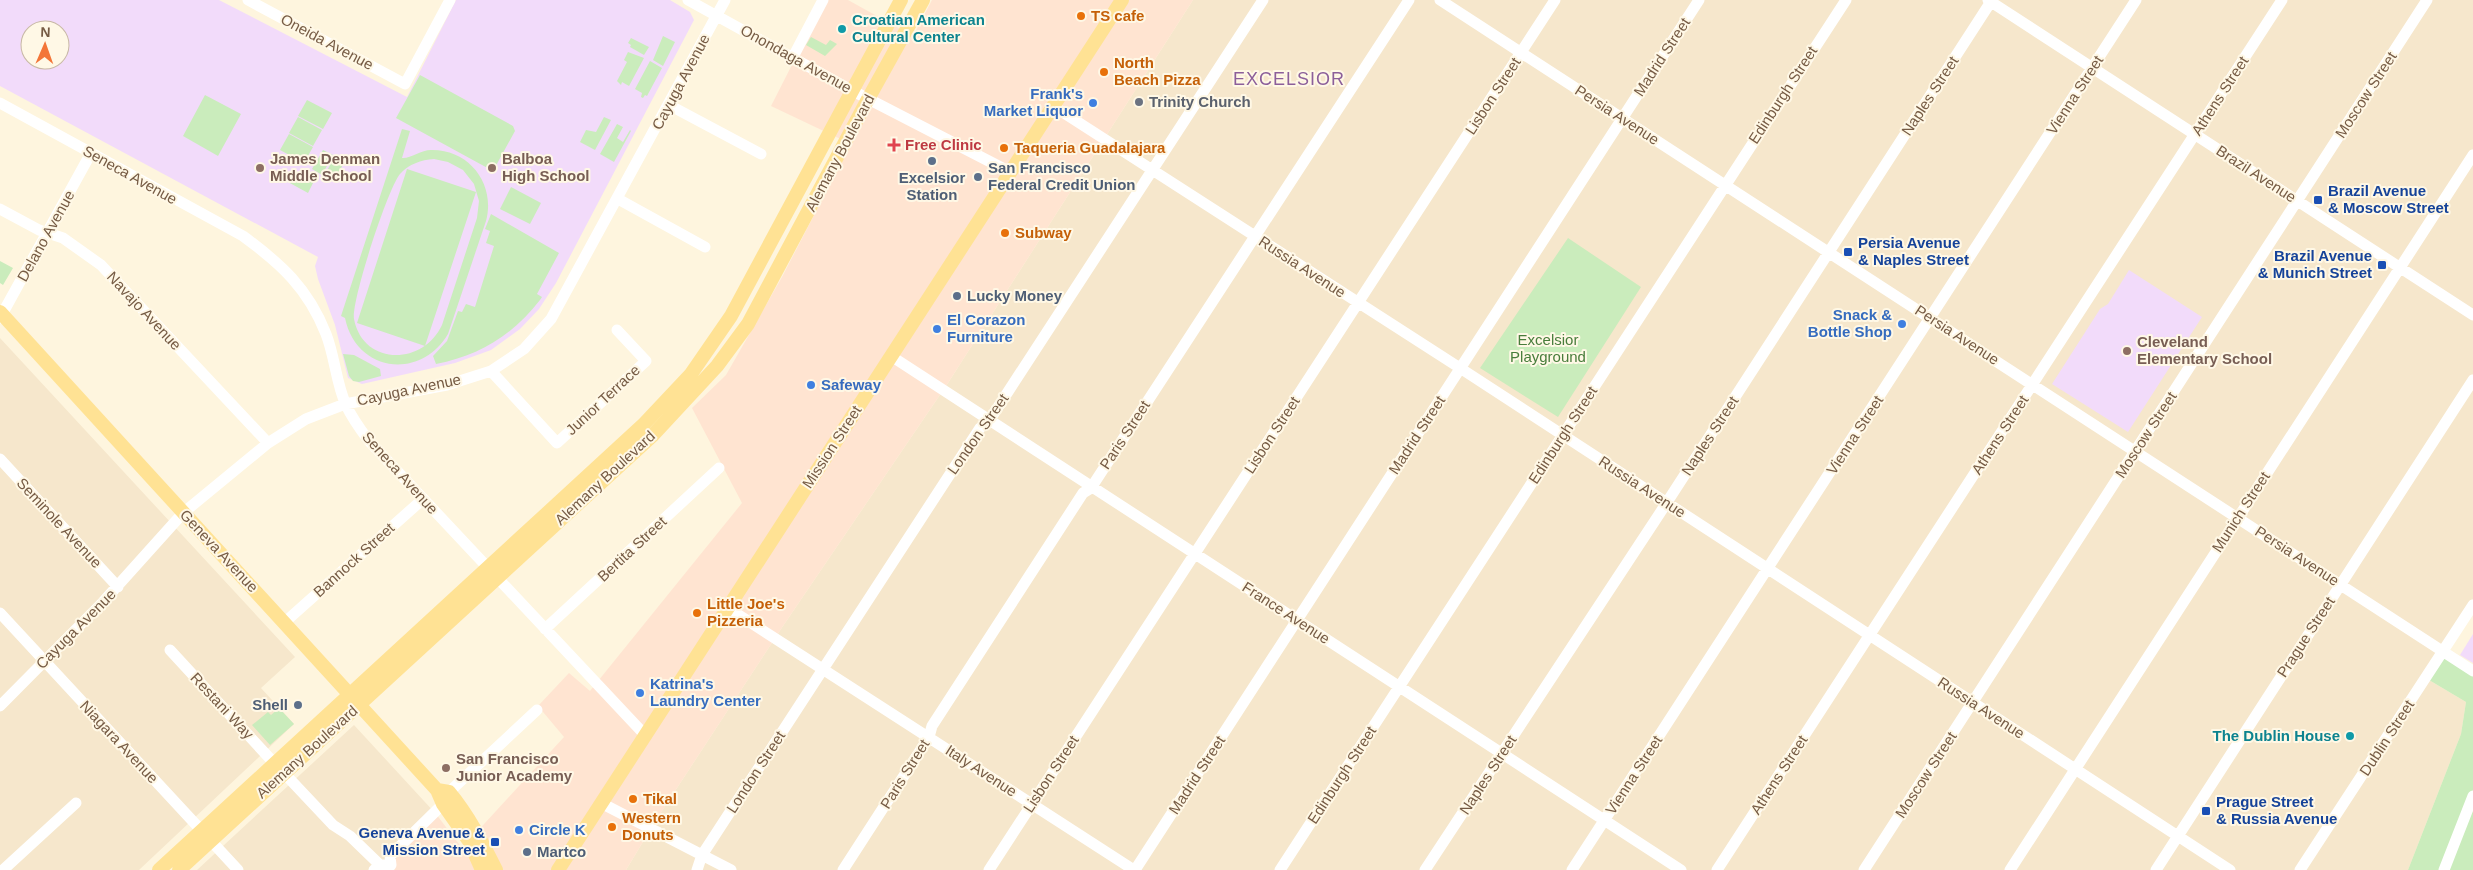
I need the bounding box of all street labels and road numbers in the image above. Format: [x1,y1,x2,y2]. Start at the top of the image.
street label: Oneida Avenue [278,10,376,73]
street label: Madrid Street [1630,14,1694,99]
street label: Onondaga Avenue [738,21,855,96]
street label: Cayuga Avenue [648,31,713,132]
street label: Edinburgh Street [1745,42,1821,147]
street label: Moscow Street [2331,48,2400,141]
street label: Vienna Street [2043,51,2107,137]
street label: Naples Street [1898,52,1962,138]
street label: Athens Street [2188,52,2252,138]
street label: Lisbon Street [1461,53,1524,137]
street label: Persia Avenue [1572,81,1662,148]
street label: Alemany Boulevard [802,91,878,214]
street label: Seneca Avenue [80,142,180,207]
street label: Brazil Avenue [2213,142,2299,206]
street label: Delano Avenue [14,187,78,284]
street label: Russia Avenue [1256,232,1349,301]
street label: Navajo Avenue [104,268,185,353]
street label: Persia Avenue [1912,301,2002,368]
street label: Junior Terrace [562,361,643,438]
street label: Cayuga Avenue [355,370,462,409]
street label: Edinburgh Street [1525,382,1601,487]
street label: Moscow Street [2111,388,2180,481]
street label: London Street [944,390,1012,477]
street label: Vienna Street [1823,391,1887,477]
street label: Athens Street [1968,391,2032,477]
street label: Lisbon Street [1240,392,1303,476]
street label: Madrid Street [1385,392,1449,477]
street label: Naples Street [1678,392,1742,478]
street label: Paris Street [1096,397,1153,472]
street label: Mission Street [799,402,865,491]
street label: Alemany Boulevard [551,427,658,528]
street label: Seneca Avenue [359,428,442,517]
street label: Russia Avenue [1596,452,1689,521]
street label: Munich Street [2208,468,2273,555]
street label: Seminole Avenue [13,474,105,571]
street label: Geneva Avenue [177,506,262,595]
street label: Bertita Street [594,512,670,585]
street label: Bannock Street [310,518,398,600]
street label: Persia Avenue [2252,522,2342,589]
street label: France Avenue [1239,578,1333,647]
street label: Cayuga Avenue [32,585,119,672]
street label: Prague Street [2273,593,2338,680]
street label: Restani Way [187,669,258,743]
street label: Russia Avenue [1935,673,2028,742]
street label: Dublin Street [2356,696,2418,779]
street label: Niagara Avenue [77,697,162,786]
street label: Alemany Boulevard [253,702,361,801]
street label: Edinburgh Street [1304,722,1380,827]
street label: London Street [723,727,789,816]
street label: Moscow Street [1891,728,1960,821]
street label: Lisbon Street [1019,731,1082,815]
street label: Naples Street [1456,731,1520,817]
street label: Vienna Street [1602,731,1666,817]
street label: Athens Street [1747,731,1811,817]
street label: Madrid Street [1165,732,1229,817]
street label: Paris Street [877,735,933,811]
street label: Italy Avenue [942,741,1020,800]

